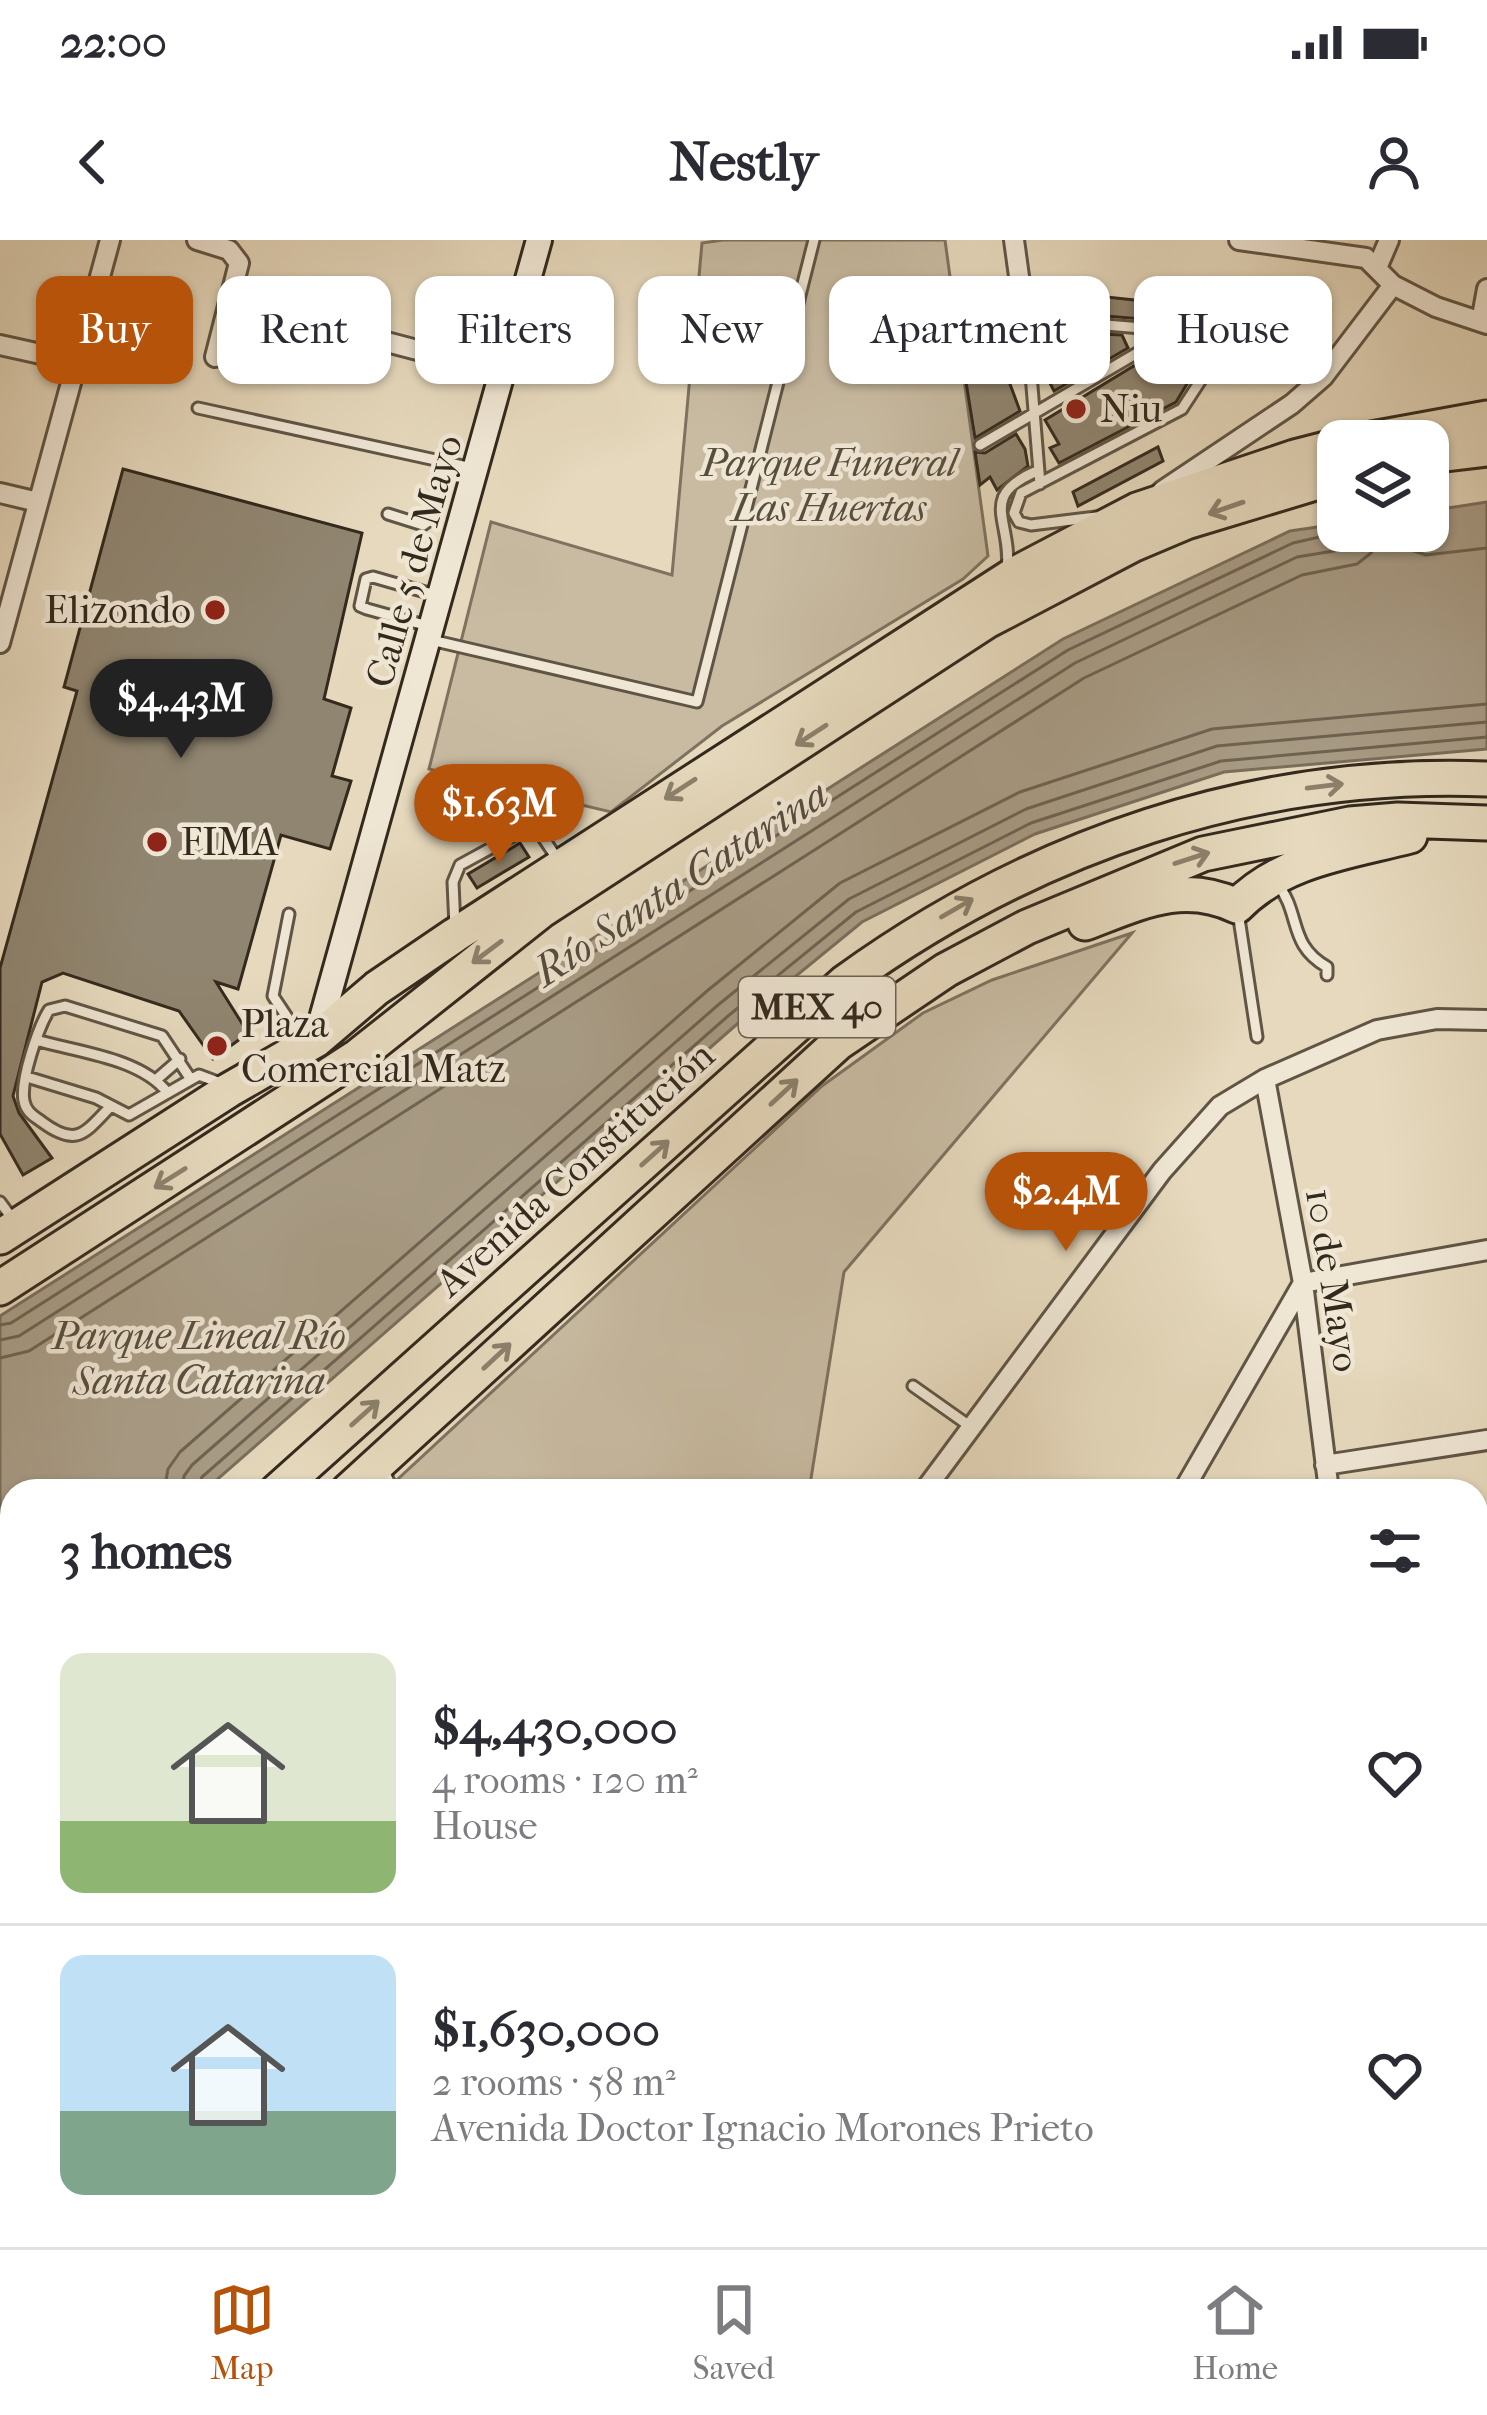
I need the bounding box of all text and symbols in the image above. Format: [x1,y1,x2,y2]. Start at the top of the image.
text: 22:00 [60,16,167,69]
icon: back [60,129,126,195]
icon: person [1361,129,1427,195]
text: Nestly [669,131,818,194]
chip: Buy [36,276,193,384]
chip: Rent [217,276,391,384]
chip: Filters [415,276,614,384]
chip: New [638,276,805,384]
chip: Apartment [829,276,1110,384]
chip: House [1134,276,1332,384]
place label: Niu [1100,386,1162,432]
marker: Niu [1063,396,1089,422]
map controls [1317,420,1449,552]
button: layers [1317,420,1449,552]
street label: Calle 5 de Mayo [356,430,472,692]
park label: Parque Funeral Las Huertas [699,440,961,531]
one-way arrow [1207,499,1245,521]
place label: Elizondo [45,587,191,633]
marker: Elizondo [202,597,228,623]
pin: $4.43M [83,659,279,761]
text: $4.43M [117,675,245,721]
one-way arrow [795,723,829,748]
pin: $1.63M [401,764,597,866]
water label: Río Santa Catarina [522,770,837,998]
one-way arrow [1305,775,1344,797]
one-way arrow [663,776,697,801]
text: $1.63M [441,780,557,826]
place label: FIMA [181,819,279,865]
marker: FIMA [144,829,170,855]
one-way arrow [1173,846,1210,867]
one-way arrow [939,896,974,919]
one-way arrow [471,939,504,964]
road number: MEX 40 [739,977,895,1037]
place label: Plaza Comercial Matz [241,1001,506,1092]
street label: Avenida Constitución [425,1032,724,1307]
marker: Plaza Comercial Matz [204,1033,230,1059]
one-way arrow [769,1079,799,1106]
one-way arrow [640,1140,670,1167]
pin: $2.4M [982,1152,1150,1254]
one-way arrow [154,1165,188,1190]
text: $2.4M [1012,1168,1120,1214]
street label: 10 de Mayo [1296,1185,1370,1375]
park label: Parque Lineal Río Santa Catarina [50,1313,346,1404]
one-way arrow [482,1343,512,1371]
one-way arrow [349,1400,380,1427]
icon: filters [1362,1518,1428,1584]
text: 3 homes [60,1521,232,1581]
text: $4,430,000 [432,1697,678,1757]
icon: home [156,1701,300,1845]
icon: heart [1362,1740,1428,1806]
text: 4 rooms · 120 m² [432,1757,698,1803]
text: House [432,1803,538,1849]
text: $1,630,000 [432,1999,660,2059]
icon: home [156,2003,300,2147]
icon: heart [1362,2042,1428,2108]
text: 2 rooms · 58 m² [432,2059,676,2105]
text: Avenida Doctor Ignacio Morones Prieto [432,2105,1094,2151]
tab: Map [209,2277,275,2388]
tab: Saved [693,2277,774,2388]
tab: Home [1192,2277,1278,2388]

